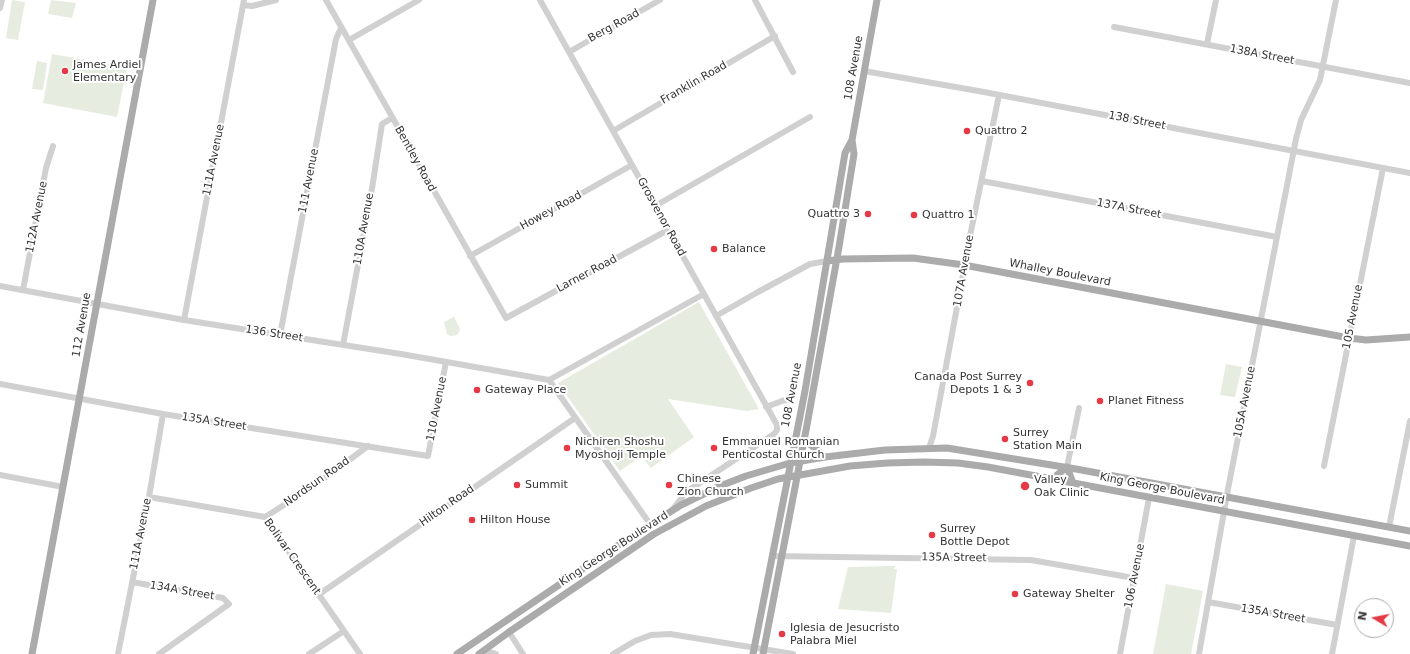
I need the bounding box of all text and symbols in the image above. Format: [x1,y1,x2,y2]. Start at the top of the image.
street label: Berg Road [586,6,642,46]
street label: 108 Avenue [842,35,866,101]
street label: 138A Street [1229,42,1295,68]
place label: James Ardiel Elementary [73,58,141,84]
street label: Franklin Road [659,59,729,107]
marker: James Ardiel Elementary [60,66,70,76]
street label: 138 Street [1107,109,1167,133]
street label: 111A Avenue [201,123,227,197]
street label: Bentley Road [392,124,438,194]
place label: Quattro 2 [975,124,1028,138]
marker: Quattro 2 [962,126,972,136]
street label: 111 Avenue [296,148,322,214]
street label: Grosvenor Road [634,175,688,259]
street label: 112A Avenue [24,180,50,254]
street label: Howey Road [518,189,584,233]
street label: 110A Avenue [351,192,377,266]
street label: 137A Street [1096,196,1162,222]
place label: Quattro 3 [807,207,860,221]
place label: Quattro 1 [922,208,975,222]
marker: Quattro 3 [863,209,873,219]
marker: Quattro 1 [909,210,919,220]
street label: 107A Avenue [951,234,977,308]
place label: Balance [722,242,766,256]
marker: Balance [709,244,719,254]
street label: Larner Road [555,253,619,295]
street label: Whalley Boulevard [1008,257,1112,289]
street label: 105 Avenue [1340,284,1366,350]
street label: 112 Avenue [70,292,94,358]
street label: 136 Street [244,323,304,345]
street label: 108 Avenue [779,362,805,428]
street label: 105A Avenue [1232,365,1258,439]
place label: Canada Post Surrey Depots 1 & 3 [914,370,1022,396]
street label: 110 Avenue [424,376,450,442]
marker: Canada Post Surrey Depots 1 & 3 [1025,378,1035,388]
place label: Gateway Place [485,383,566,397]
marker: Gateway Place [472,385,482,395]
place label: Planet Fitness [1108,394,1184,408]
marker: Planet Fitness [1095,396,1105,406]
street label: 135A Street [181,410,247,434]
place label: Surrey Station Main [1013,426,1082,452]
marker: Surrey Station Main [1000,434,1010,444]
place label: Nichiren Shoshu Myoshoji Temple [575,435,666,461]
place label: Emmanuel Romanian Penticostal Church [722,435,839,461]
marker: Nichiren Shoshu Myoshoji Temple [562,443,572,453]
marker: Emmanuel Romanian Penticostal Church [709,443,719,453]
street label: Nordsun Road [282,454,352,510]
street label: King George Boulevard [1098,470,1226,508]
place label: Chinese Zion Church [677,472,744,498]
place label: Valley Oak Clinic [1034,473,1089,499]
place label: Summit [525,478,568,492]
marker: Summit [512,480,522,490]
marker: Chinese Zion Church [664,480,674,490]
marker: Valley Oak Clinic [1019,480,1031,492]
street label: Hilton Road [417,482,477,530]
street label: 111A Avenue [128,497,154,571]
street label: King George Boulevard [557,509,671,589]
place label: Hilton House [480,513,550,527]
marker: Hilton House [467,515,477,525]
street label: Bolivar Crescent [261,516,323,598]
place label: Surrey Bottle Depot [940,522,1009,548]
marker: Surrey Bottle Depot [927,530,937,540]
street label: 106 Avenue [1122,543,1148,609]
street label: 135A Street [921,551,987,565]
street label: 134A Street [149,579,215,603]
place label: Gateway Shelter [1023,587,1114,601]
marker: Gateway Shelter [1010,589,1020,599]
north arrow [1354,598,1394,638]
street label: 135A Street [1240,602,1306,626]
text: N [1355,610,1370,622]
place label: Iglesia de Jesucristo Palabra Miel [790,621,899,647]
marker: Iglesia de Jesucristo Palabra Miel [777,629,787,639]

